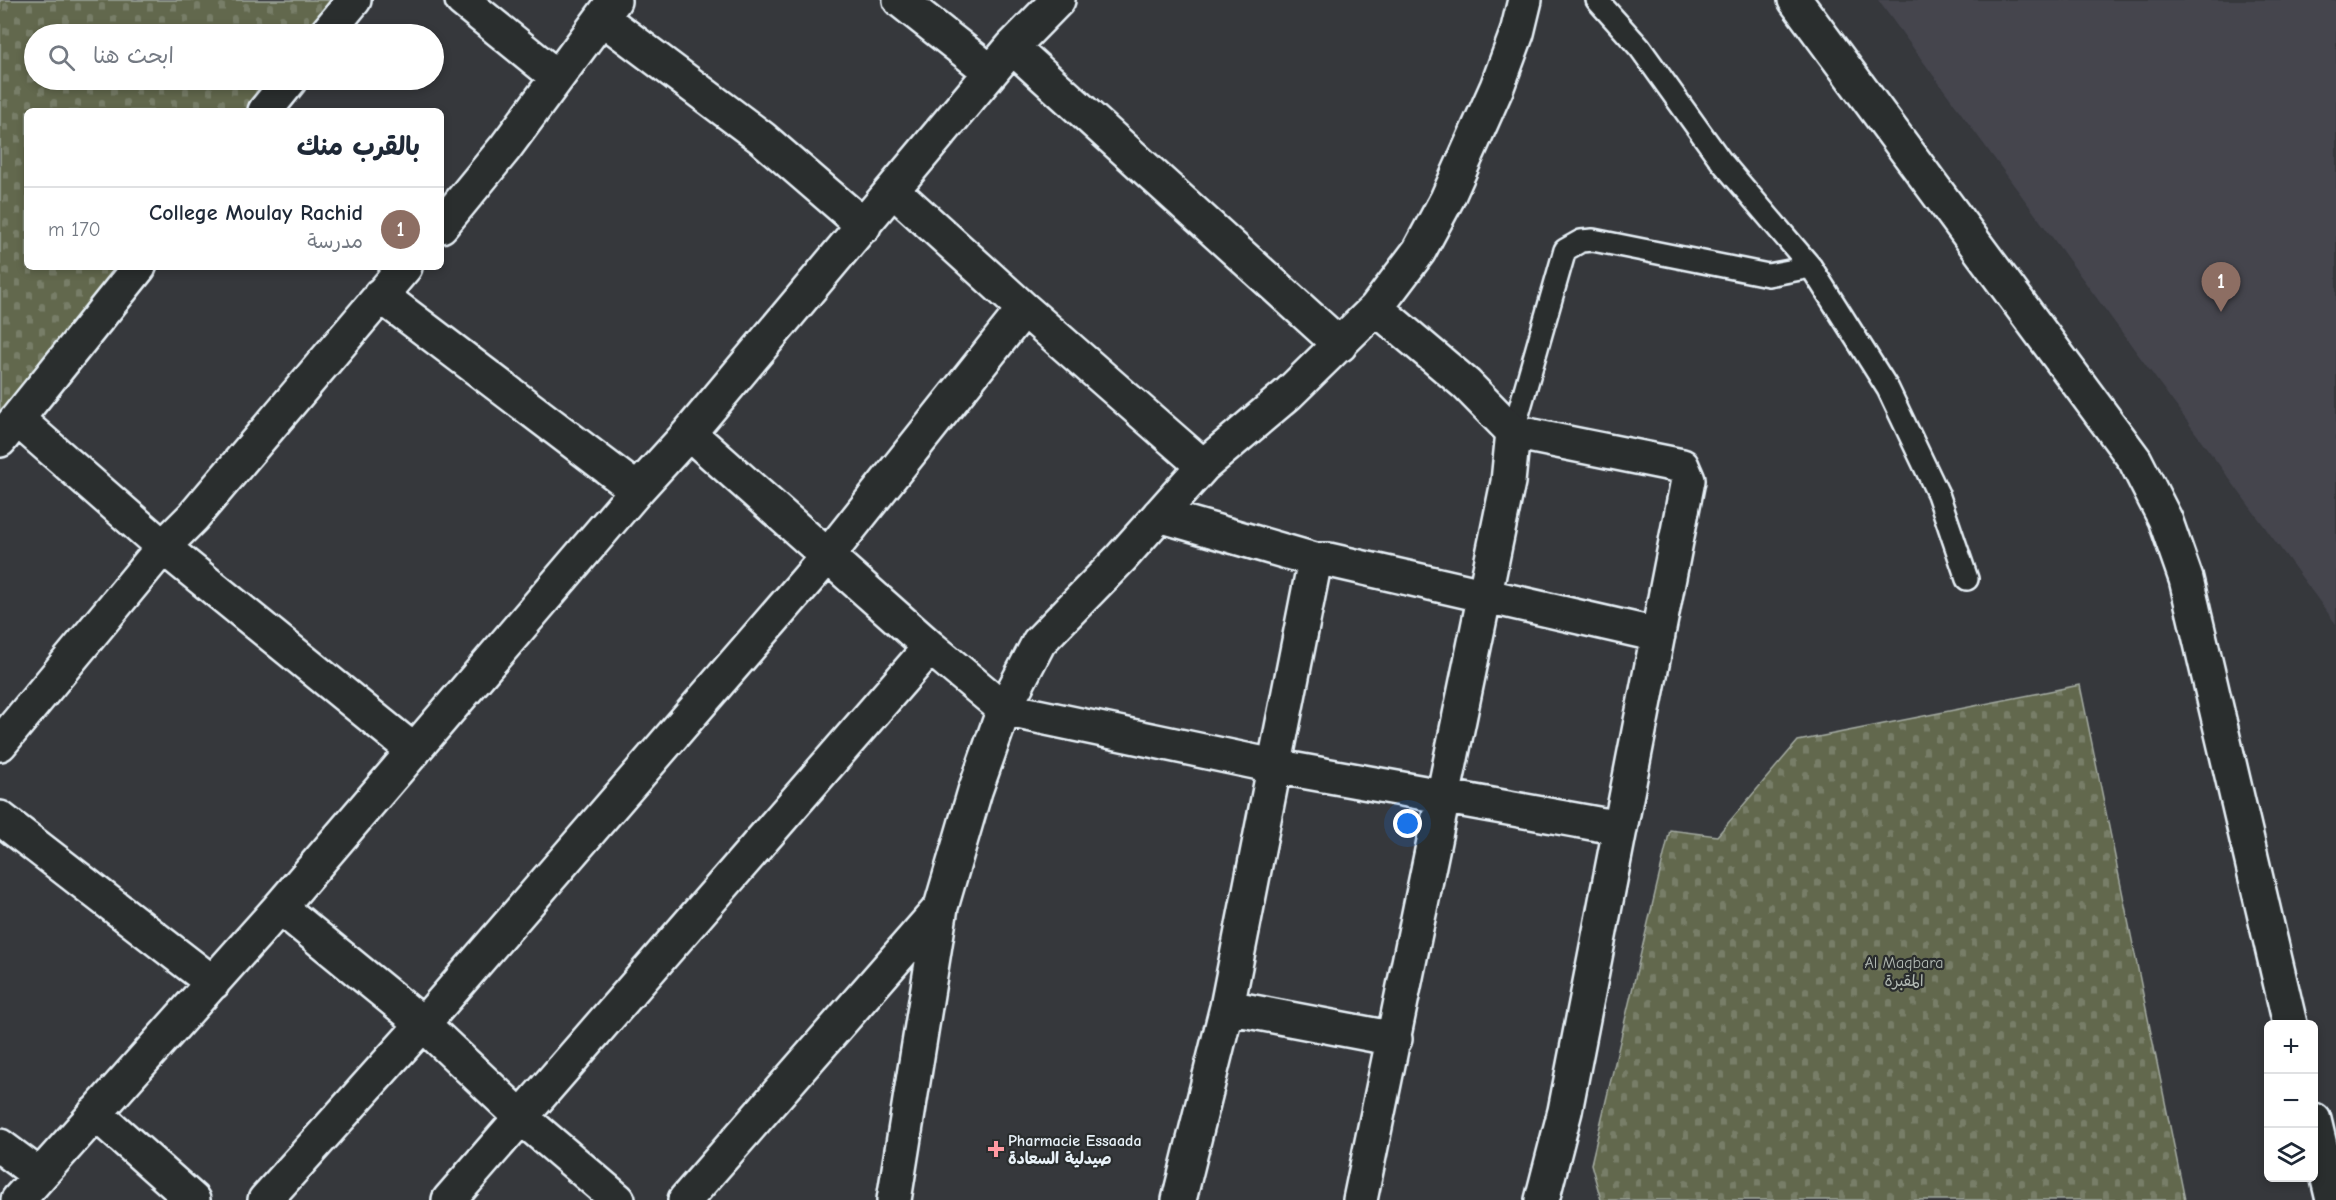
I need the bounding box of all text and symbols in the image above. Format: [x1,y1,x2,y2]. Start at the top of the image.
search box [24,24,444,90]
icon: search [45,41,78,74]
text: ابحث هنا [93,43,174,69]
text: بالقرب منك [297,132,420,162]
text: College Moulay Rachid [149,200,363,226]
text: 170 m [48,218,101,241]
text: 1 [397,218,404,241]
text: مدرسة [307,230,363,253]
pin: 1 [2202,262,2240,312]
your location [1393,809,1422,838]
park label: Al Maqbara المقبرة [1864,954,1944,990]
map controls [2264,1020,2318,1182]
button: + [2264,1020,2318,1074]
button: − [2264,1074,2318,1128]
button: layers [2264,1128,2318,1182]
place label: Pharmacie Essaada صيدلية السعادة [1008,1132,1142,1168]
marker: Pharmacie Essaada صيدلية السعادة [989,1142,1003,1156]

